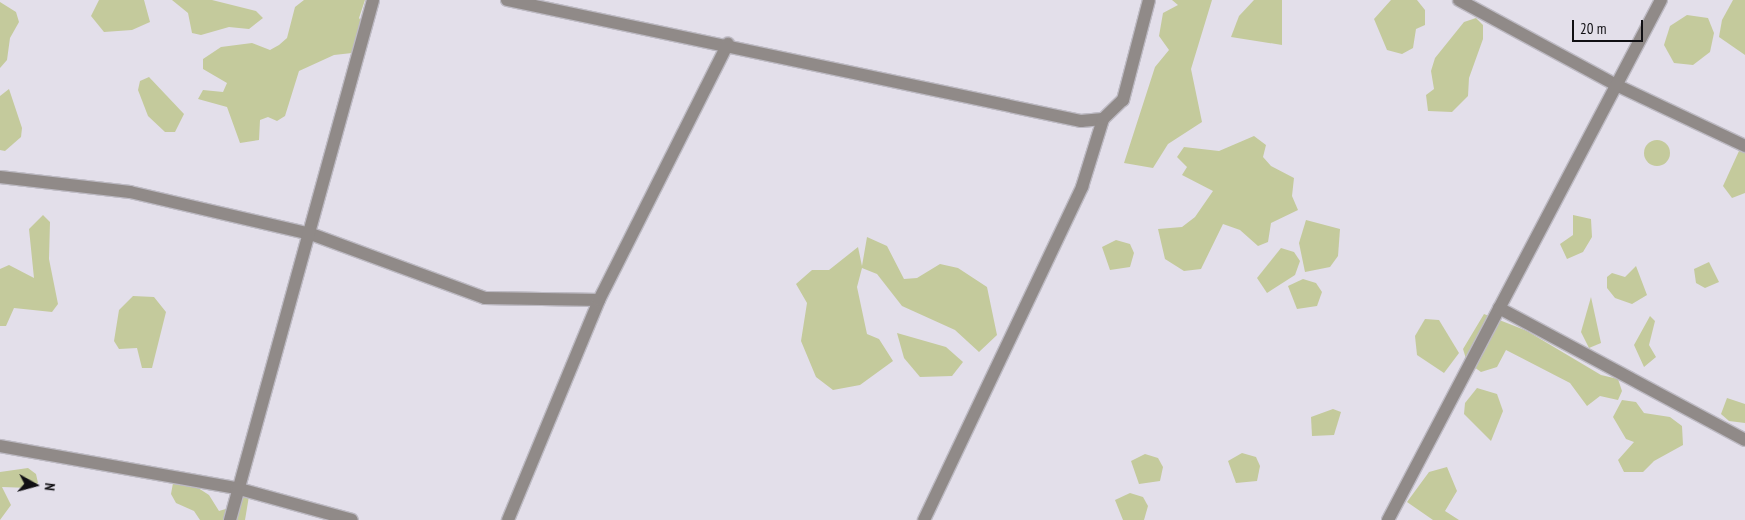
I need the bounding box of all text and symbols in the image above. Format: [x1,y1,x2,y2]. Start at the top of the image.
scale bar [1575,10,1646,42]
text: 20 m [1580,19,1606,38]
north arrow [10,460,60,510]
text: N [40,482,59,492]

